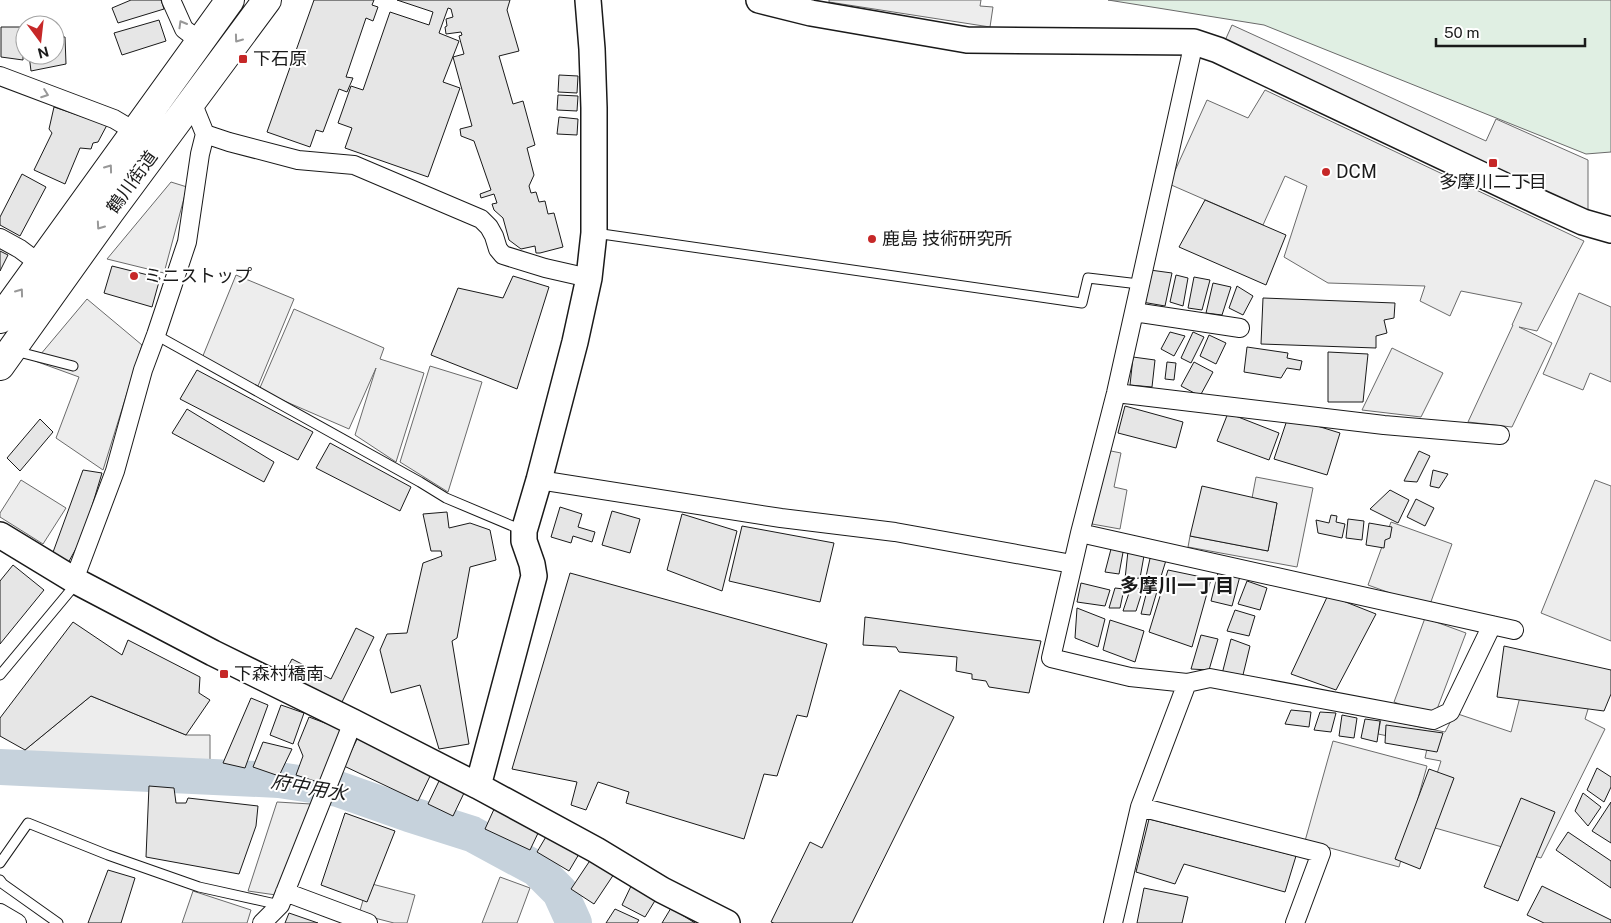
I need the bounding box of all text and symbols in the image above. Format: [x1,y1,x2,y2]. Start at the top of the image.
north arrow [15,15,65,65]
scale bar [1436,15,1585,47]
one-way arrow [179,20,189,29]
text: 50 m [1444,24,1479,41]
one-way arrow [235,33,244,43]
text: N [36,43,51,62]
place label: 下石原 [253,48,307,69]
marker: 下石原 [237,53,249,65]
one-way arrow [41,88,49,98]
street label: 鶴川街道 [102,146,161,217]
marker: 多摩川二丁目 [1487,157,1499,169]
place label: DCM [1336,161,1377,182]
one-way arrow [103,165,113,174]
marker: DCM [1320,166,1332,178]
place label: 多摩川二丁目 [1439,171,1547,192]
one-way arrow [97,221,106,230]
place label: 鹿島 技術研究所 [882,228,1012,249]
marker: 鹿島 技術研究所 [866,233,878,245]
place label: ミニストップ [144,265,252,286]
marker: ミニストップ [128,270,140,282]
one-way arrow [14,288,23,298]
district label: 多摩川一丁目 [1120,574,1234,596]
place label: 下森村橋南 [234,663,324,684]
marker: 下森村橋南 [218,668,230,680]
water label: 府中用水 [270,770,350,805]

